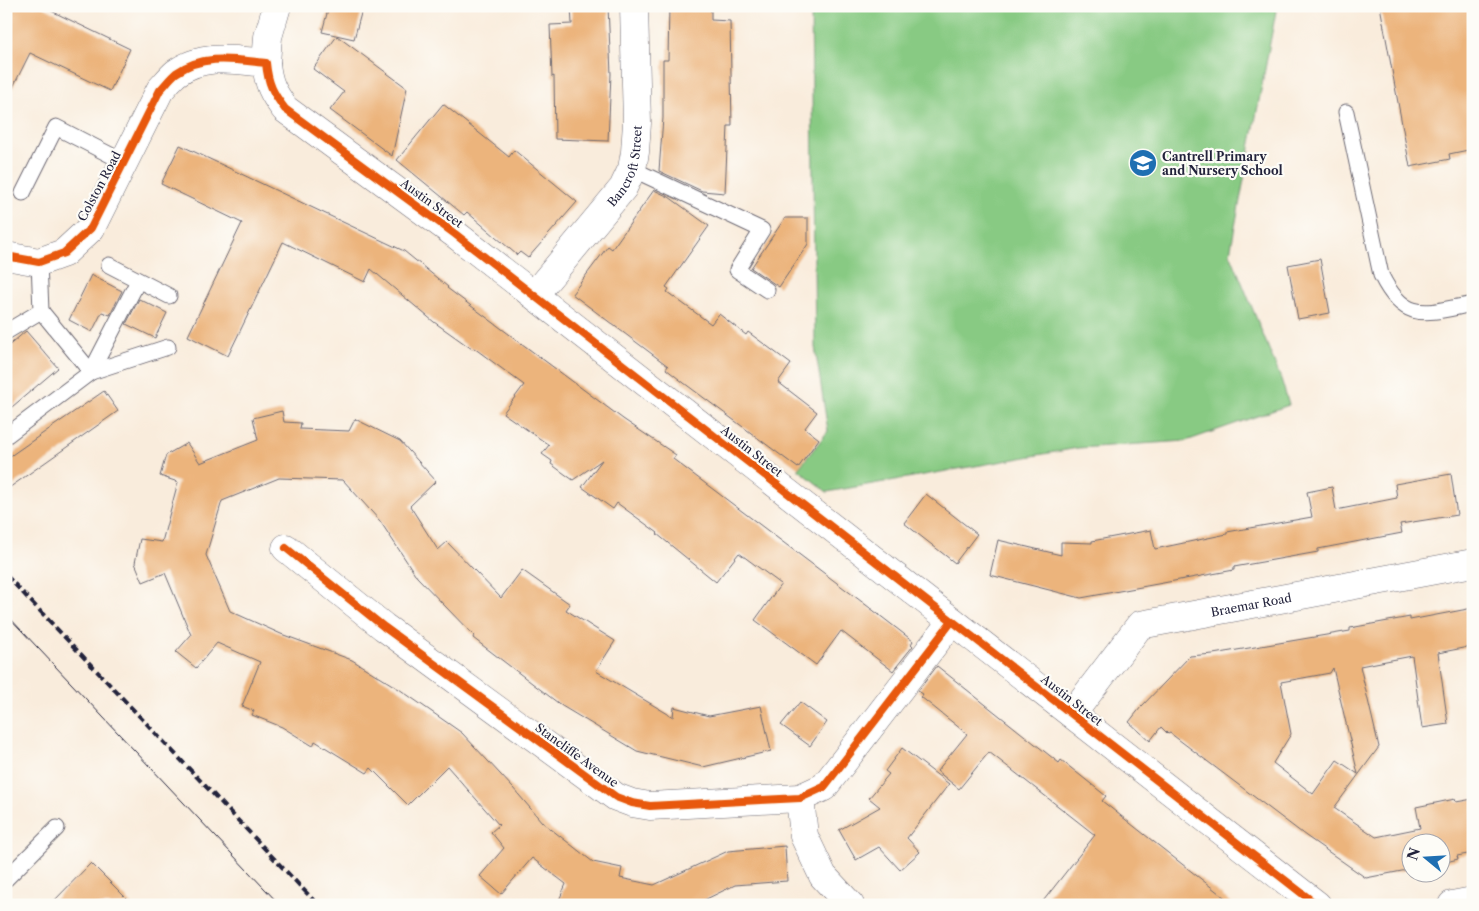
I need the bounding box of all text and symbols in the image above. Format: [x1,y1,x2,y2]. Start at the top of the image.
street label: Bancroft Street [604,124,644,209]
street label: Colston Road [74,148,124,224]
school or university icon: Cantrell Primary and Nursery School [1128,148,1158,178]
place label: Cantrell Primary and Nursery School [1162,149,1283,178]
street label: Austin Street [397,175,467,231]
street label: Austin Street [717,422,786,480]
street label: Braemar Road [1210,589,1293,619]
street label: Austin Street [1037,671,1106,729]
street label: Stancliffe Avenue [533,720,622,790]
north arrow [1402,834,1452,884]
text: N [1403,845,1424,863]

